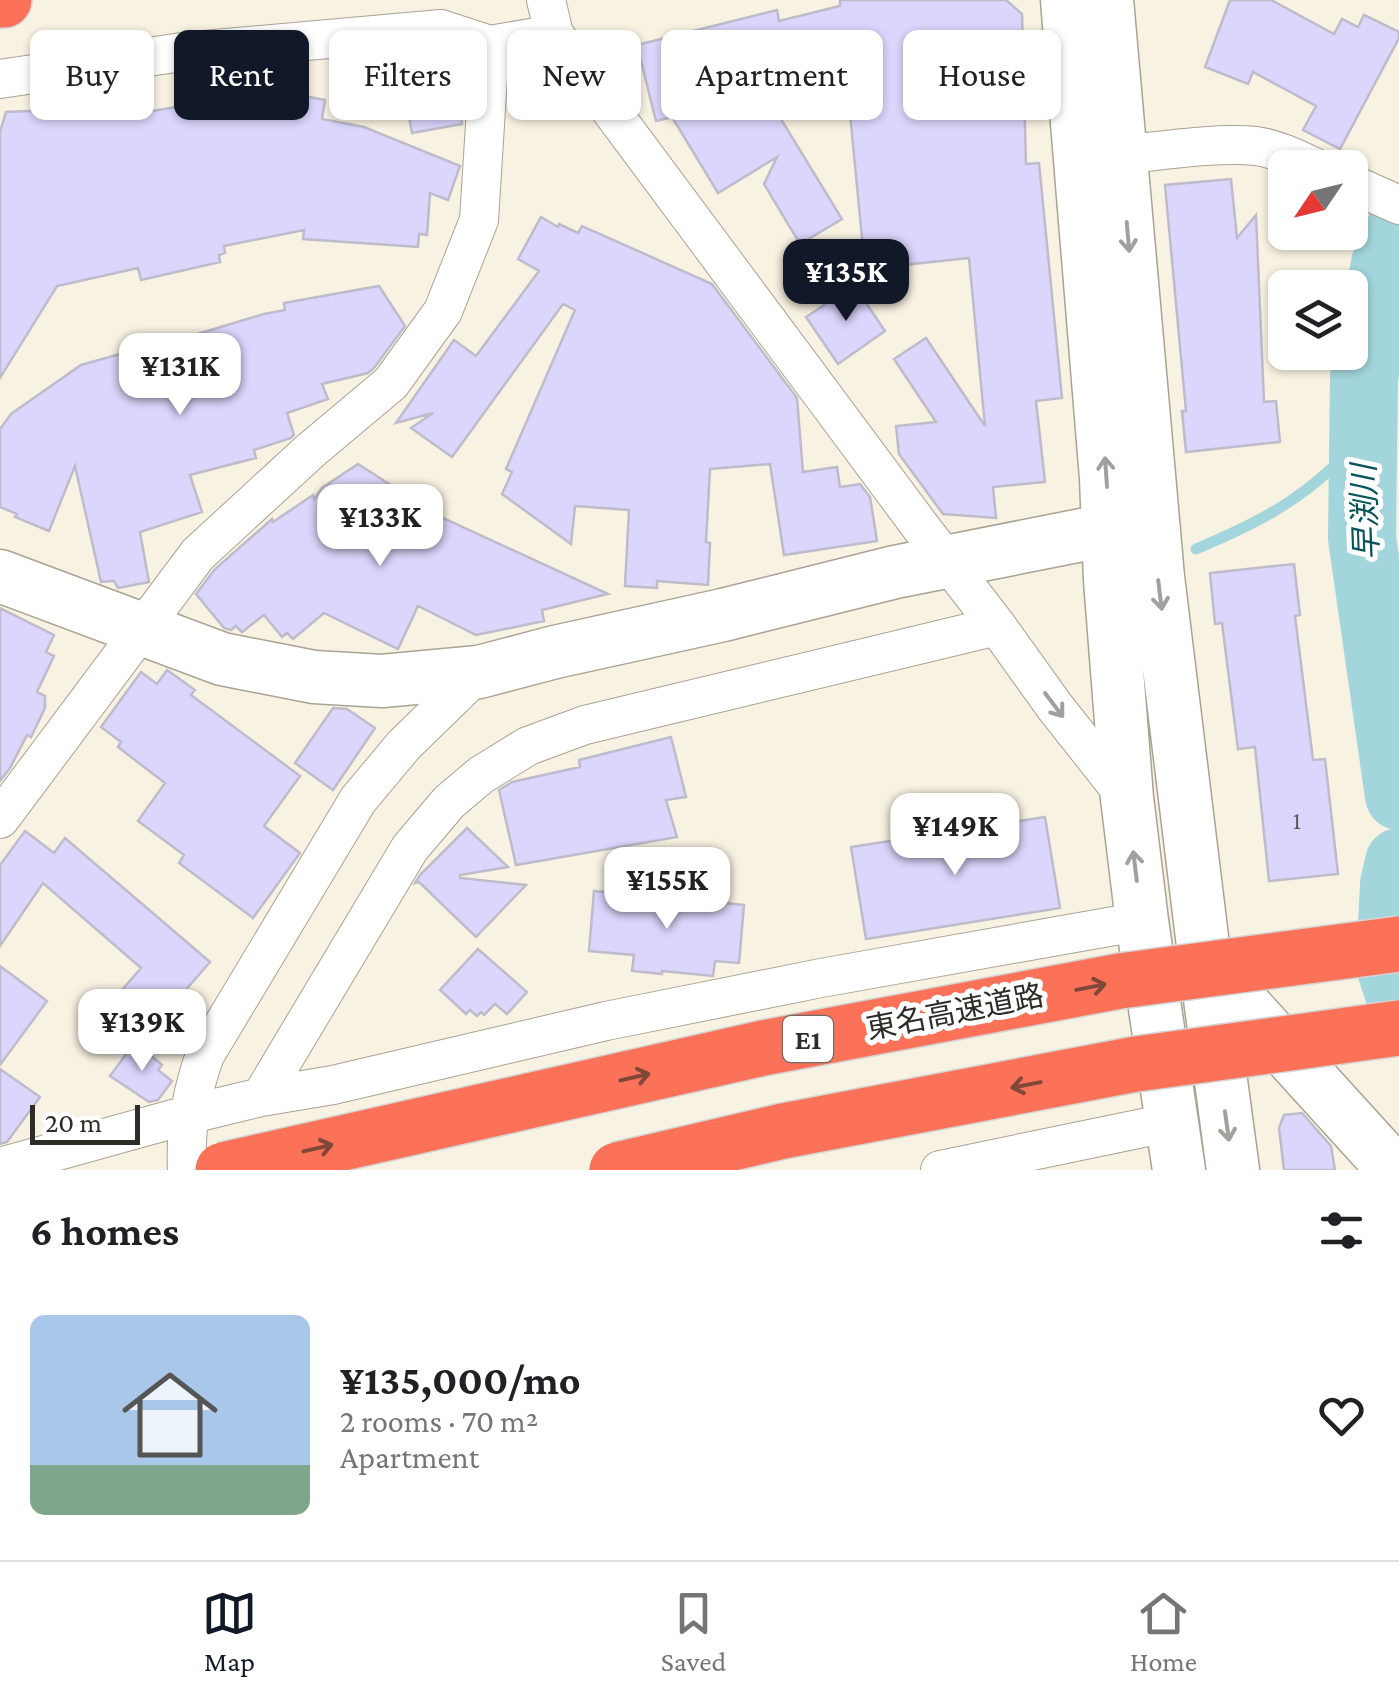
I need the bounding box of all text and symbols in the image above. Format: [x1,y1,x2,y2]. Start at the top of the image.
chip: Buy [30,30,154,120]
chip: Rent [174,30,309,120]
chip: Filters [329,30,487,120]
chip: New [507,30,641,120]
chip: Apartment [661,30,883,120]
chip: House [903,30,1061,120]
north arrow [1268,150,1368,250]
map controls [1268,150,1368,370]
one-way arrow [1119,220,1138,252]
pin: ¥135K [776,239,916,324]
text: ¥135K [805,253,887,289]
button: layers [1268,270,1368,370]
pin: ¥131K [110,333,250,418]
text: ¥131K [141,347,219,383]
one-way arrow [1096,456,1115,489]
water label: 早渕川 [1345,460,1385,561]
pin: ¥133K [310,484,450,569]
text: ¥133K [339,498,421,534]
one-way arrow [1151,578,1170,611]
one-way arrow [1044,691,1065,718]
pin: ¥149K [885,793,1025,878]
text: ¥149K [912,807,998,843]
house number: 1 [1293,807,1301,834]
pin: ¥155K [597,847,737,932]
one-way arrow [1125,850,1144,882]
text: ¥155K [626,861,708,897]
one-way arrow [1074,976,1106,995]
street label: 東名高速道路 [863,978,1046,1045]
pin: ¥139K [72,989,212,1074]
text: ¥139K [100,1003,184,1039]
road number: E1 [783,1016,833,1062]
one-way arrow [618,1066,650,1085]
one-way arrow [1010,1076,1043,1095]
scale bar [30,1100,140,1144]
text: 20 m [45,1107,102,1138]
one-way arrow [1218,1109,1236,1142]
one-way arrow [301,1138,333,1156]
icon: filters [1314,1203,1369,1258]
text: 6 homes [30,1207,179,1254]
icon: home [110,1355,230,1475]
text: ¥135,000/mo [340,1356,581,1403]
icon: heart [1314,1388,1369,1443]
text: 2 rooms · 70 m² [340,1403,538,1439]
text: Apartment [340,1439,479,1475]
tab: Map [202,1586,257,1677]
tab: Saved [661,1586,726,1677]
tab: Home [1130,1586,1197,1677]

